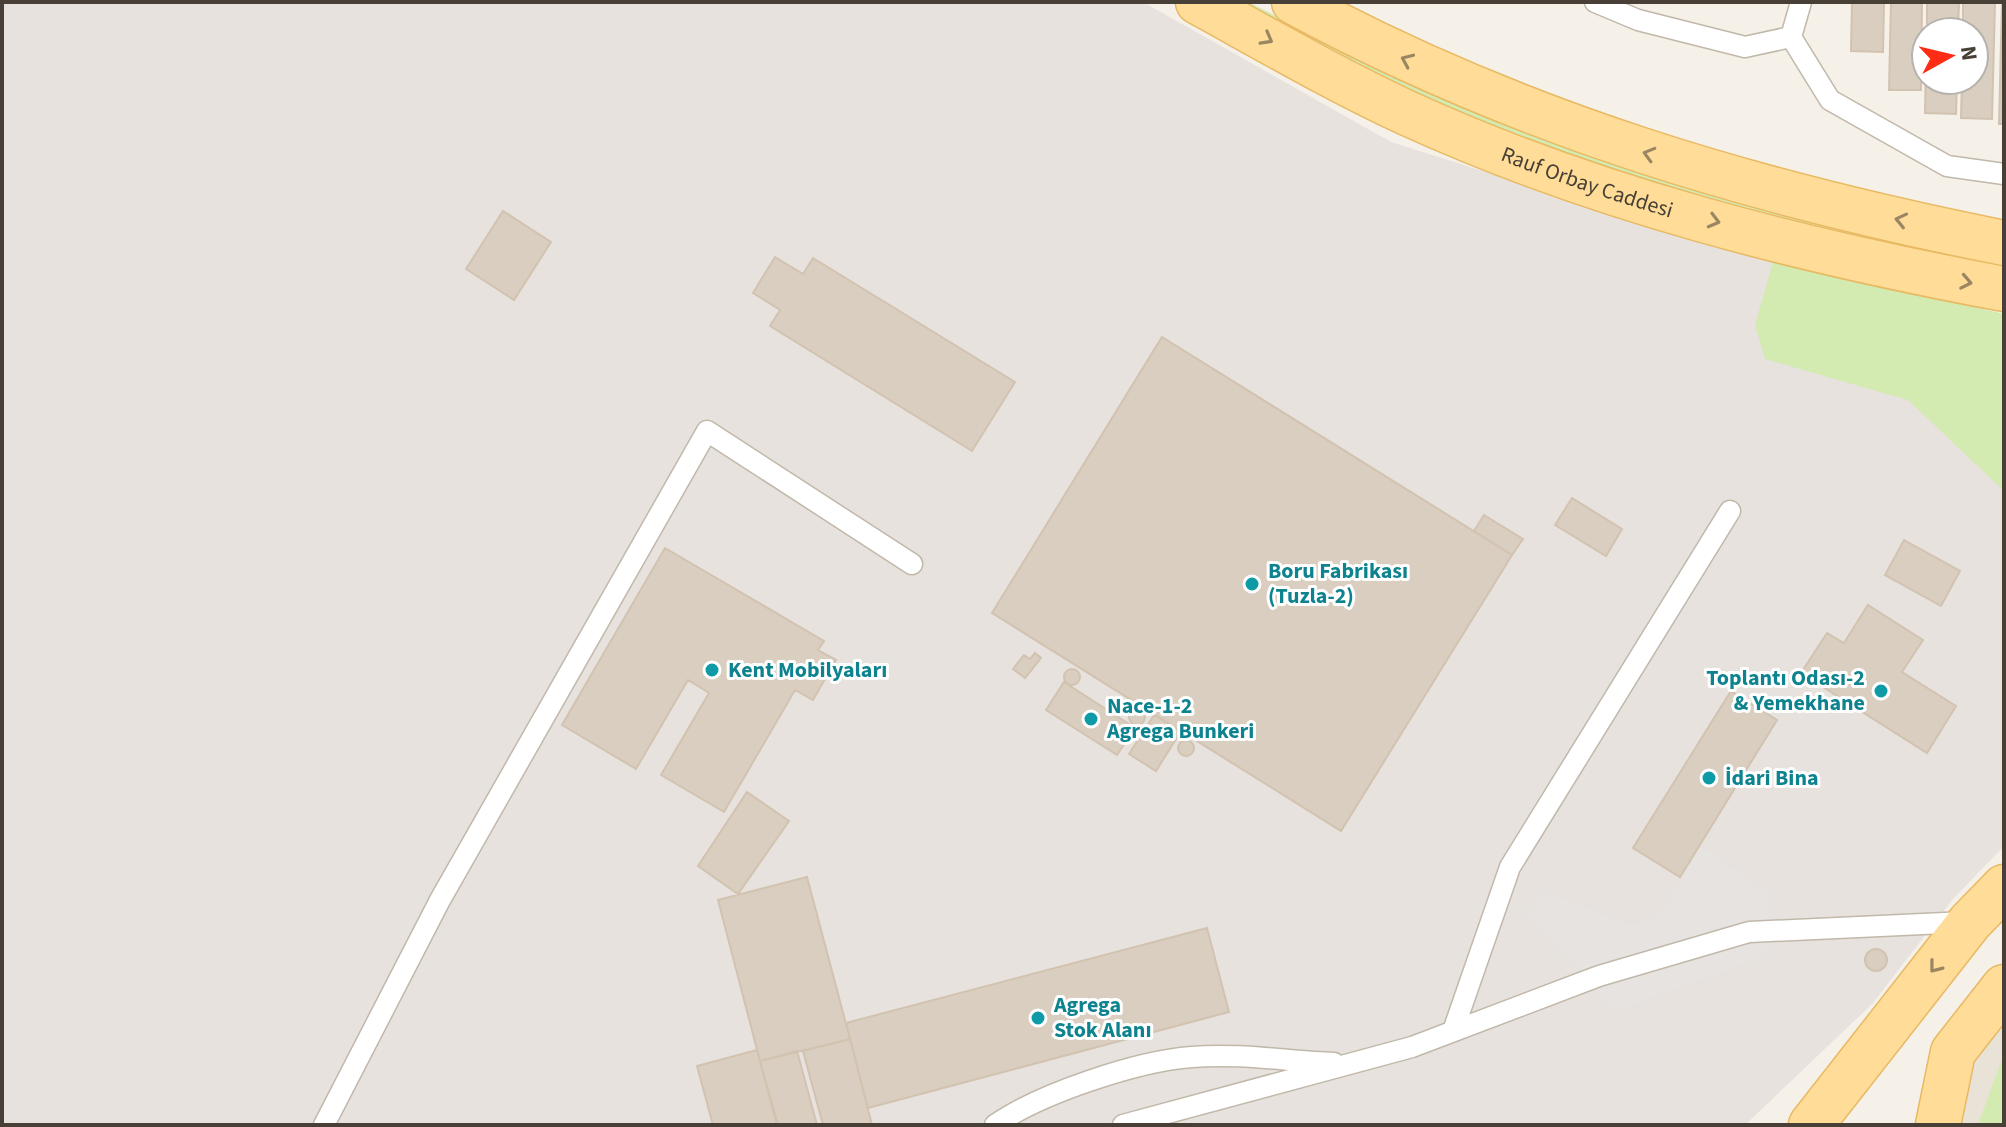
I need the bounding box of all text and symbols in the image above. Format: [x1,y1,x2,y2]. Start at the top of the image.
north arrow [1910,16,1990,96]
one-way arrow [1258,30,1273,45]
text: N [1952,44,1986,63]
one-way arrow [1401,53,1415,69]
street label: Rauf Orbay Caddesi [1496,138,1677,226]
one-way arrow [1643,147,1657,163]
one-way arrow [1706,212,1720,228]
one-way arrow [1894,212,1908,229]
one-way arrow [1960,273,1973,290]
place label: Boru Fabrikası (Tuzla-2) [1268,555,1408,612]
marker: Boru Fabrikası (Tuzla-2) [1243,575,1261,593]
place label: Kent Mobilyaları [728,654,887,686]
marker: Kent Mobilyaları [703,661,721,679]
place label: Toplantı Odası-2 & Yemekhane [1706,662,1865,719]
marker: Toplantı Odası-2 & Yemekhane [1872,682,1890,700]
place label: Nace-1-2 Agrega Bunkeri [1106,690,1254,747]
marker: Nace-1-2 Agrega Bunkeri [1082,710,1100,728]
place label: İdari Bina [1725,762,1819,794]
marker: İdari Bina [1700,769,1718,787]
one-way arrow [1930,958,1944,973]
place label: Agrega Stok Alanı [1053,989,1151,1046]
marker: Agrega Stok Alanı [1029,1009,1047,1027]

